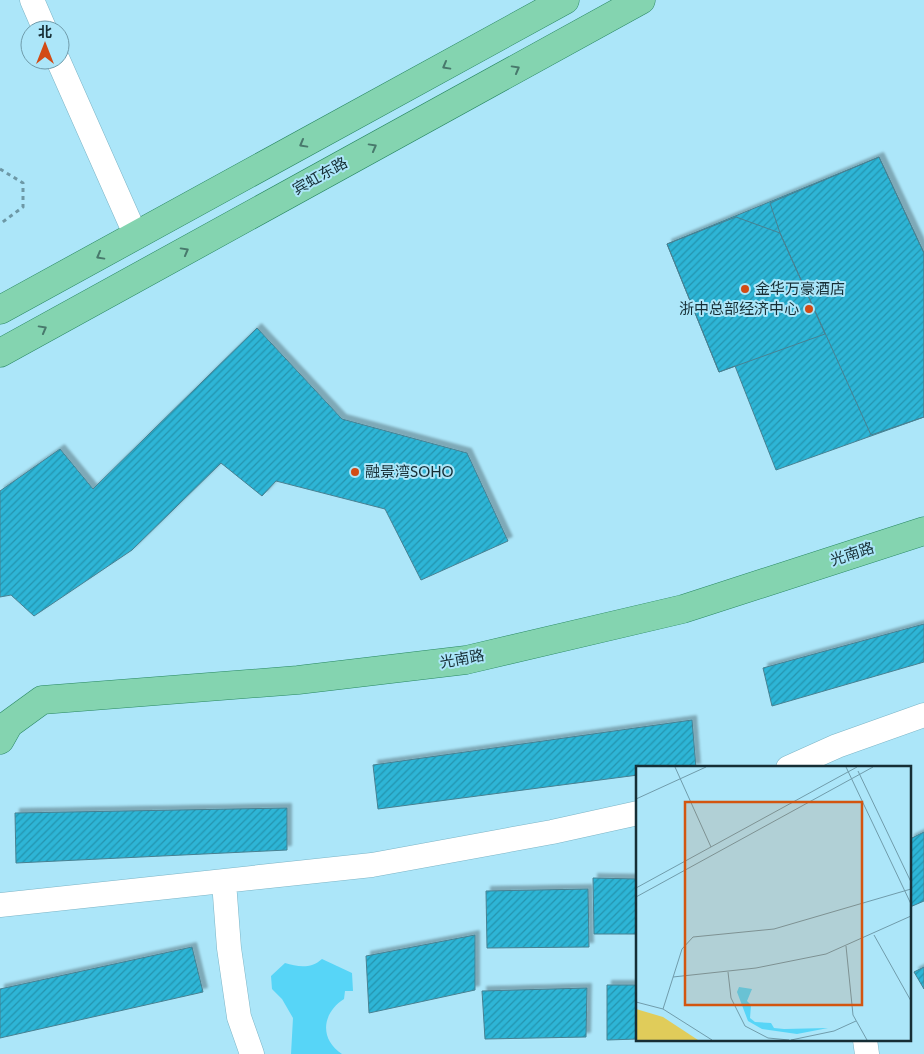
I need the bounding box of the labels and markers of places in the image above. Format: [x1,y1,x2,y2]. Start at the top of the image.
place label: 金华万豪酒店 [755,279,845,297]
marker: 金华万豪酒店 [739,283,751,295]
place label: 浙中总部经济中心 [679,299,799,317]
marker: 浙中总部经济中心 [803,303,815,315]
place label: 融景湾SOHO [365,462,454,480]
marker: 融景湾SOHO [349,466,361,478]

